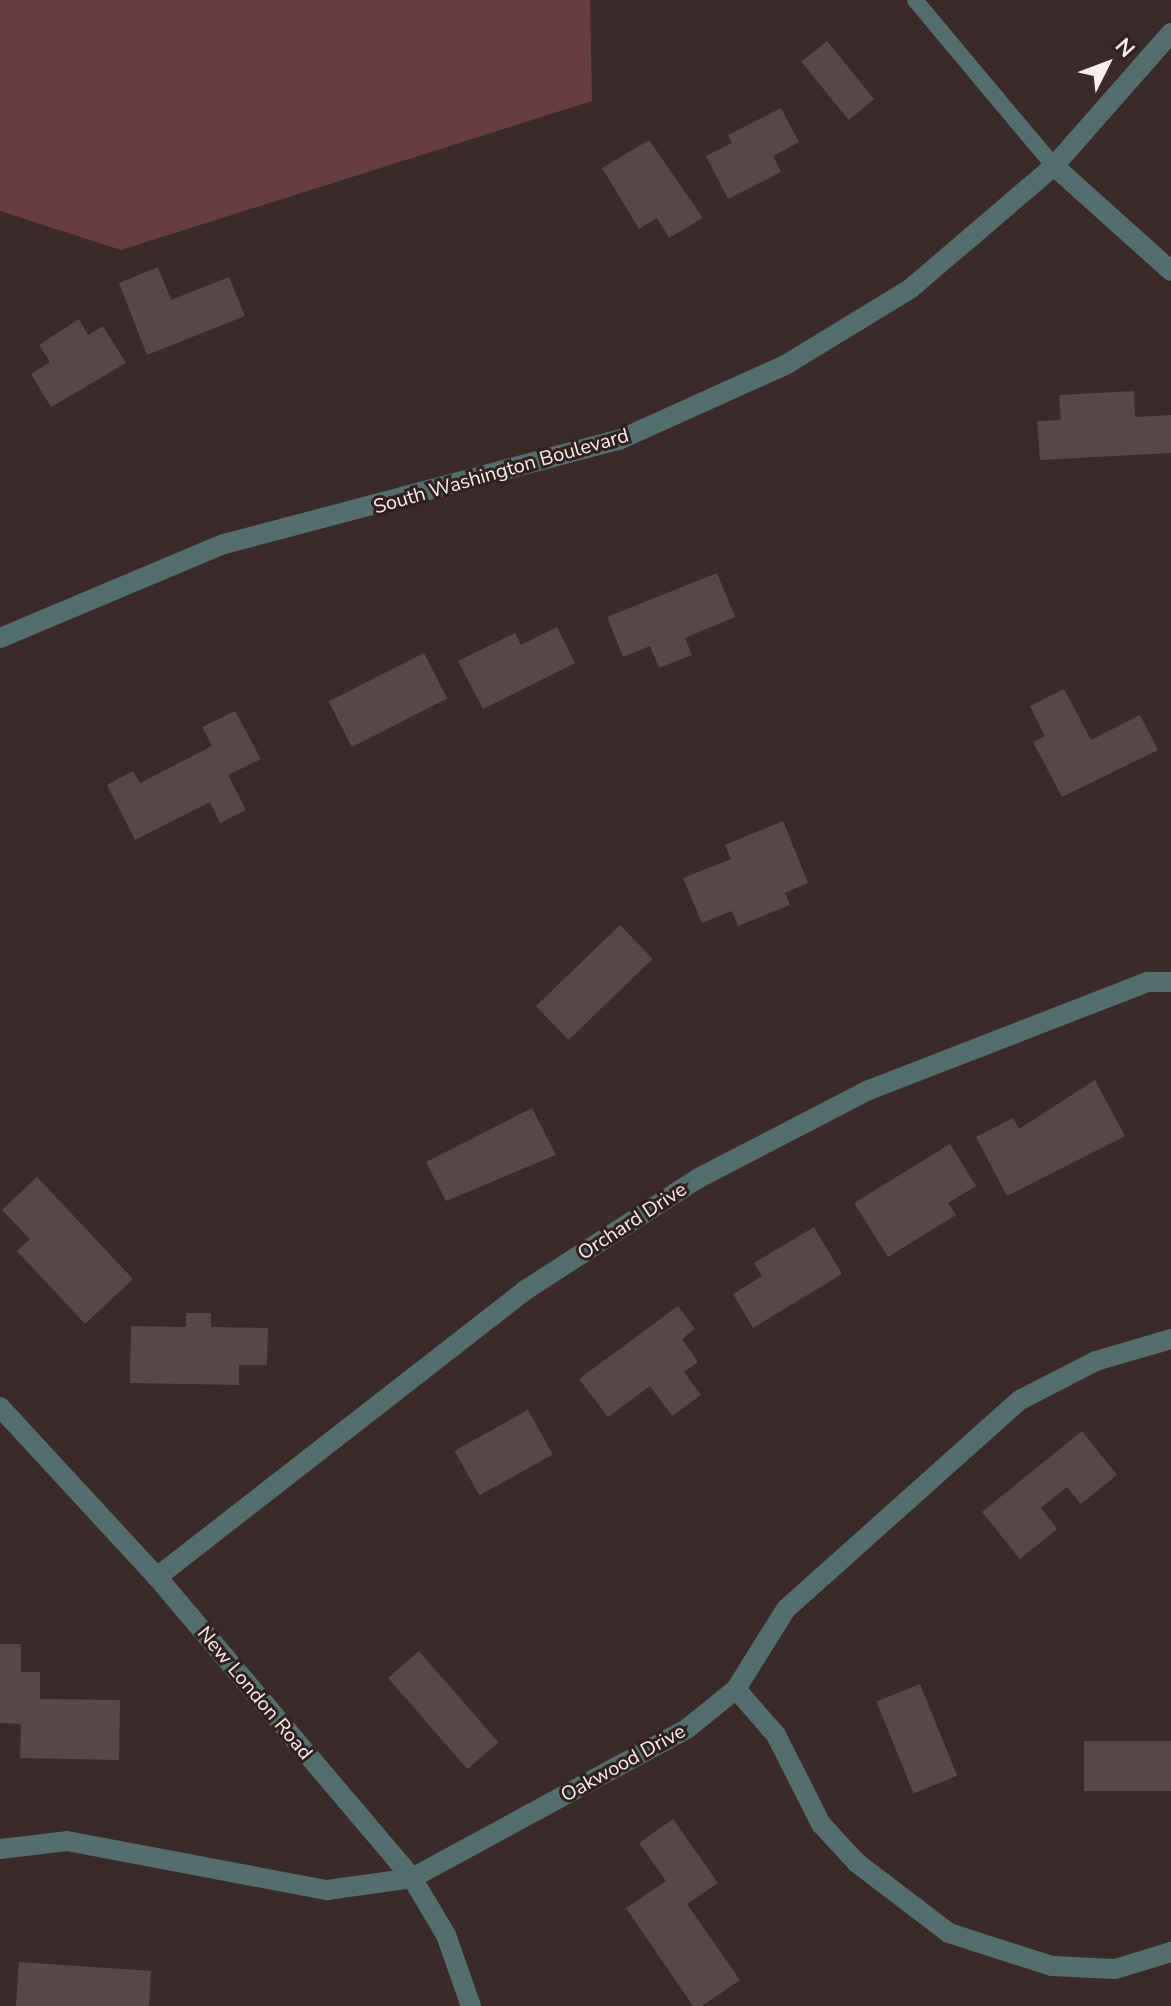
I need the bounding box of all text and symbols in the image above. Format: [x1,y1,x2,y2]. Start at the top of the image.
north arrow [1067,24,1147,104]
text: N [1108,32,1141,64]
street label: South Washington Boulevard [371,423,631,519]
street label: Orchard Drive [573,1177,691,1265]
street label: New London Road [192,1622,318,1764]
street label: Oakwood Drive [557,1719,689,1807]

